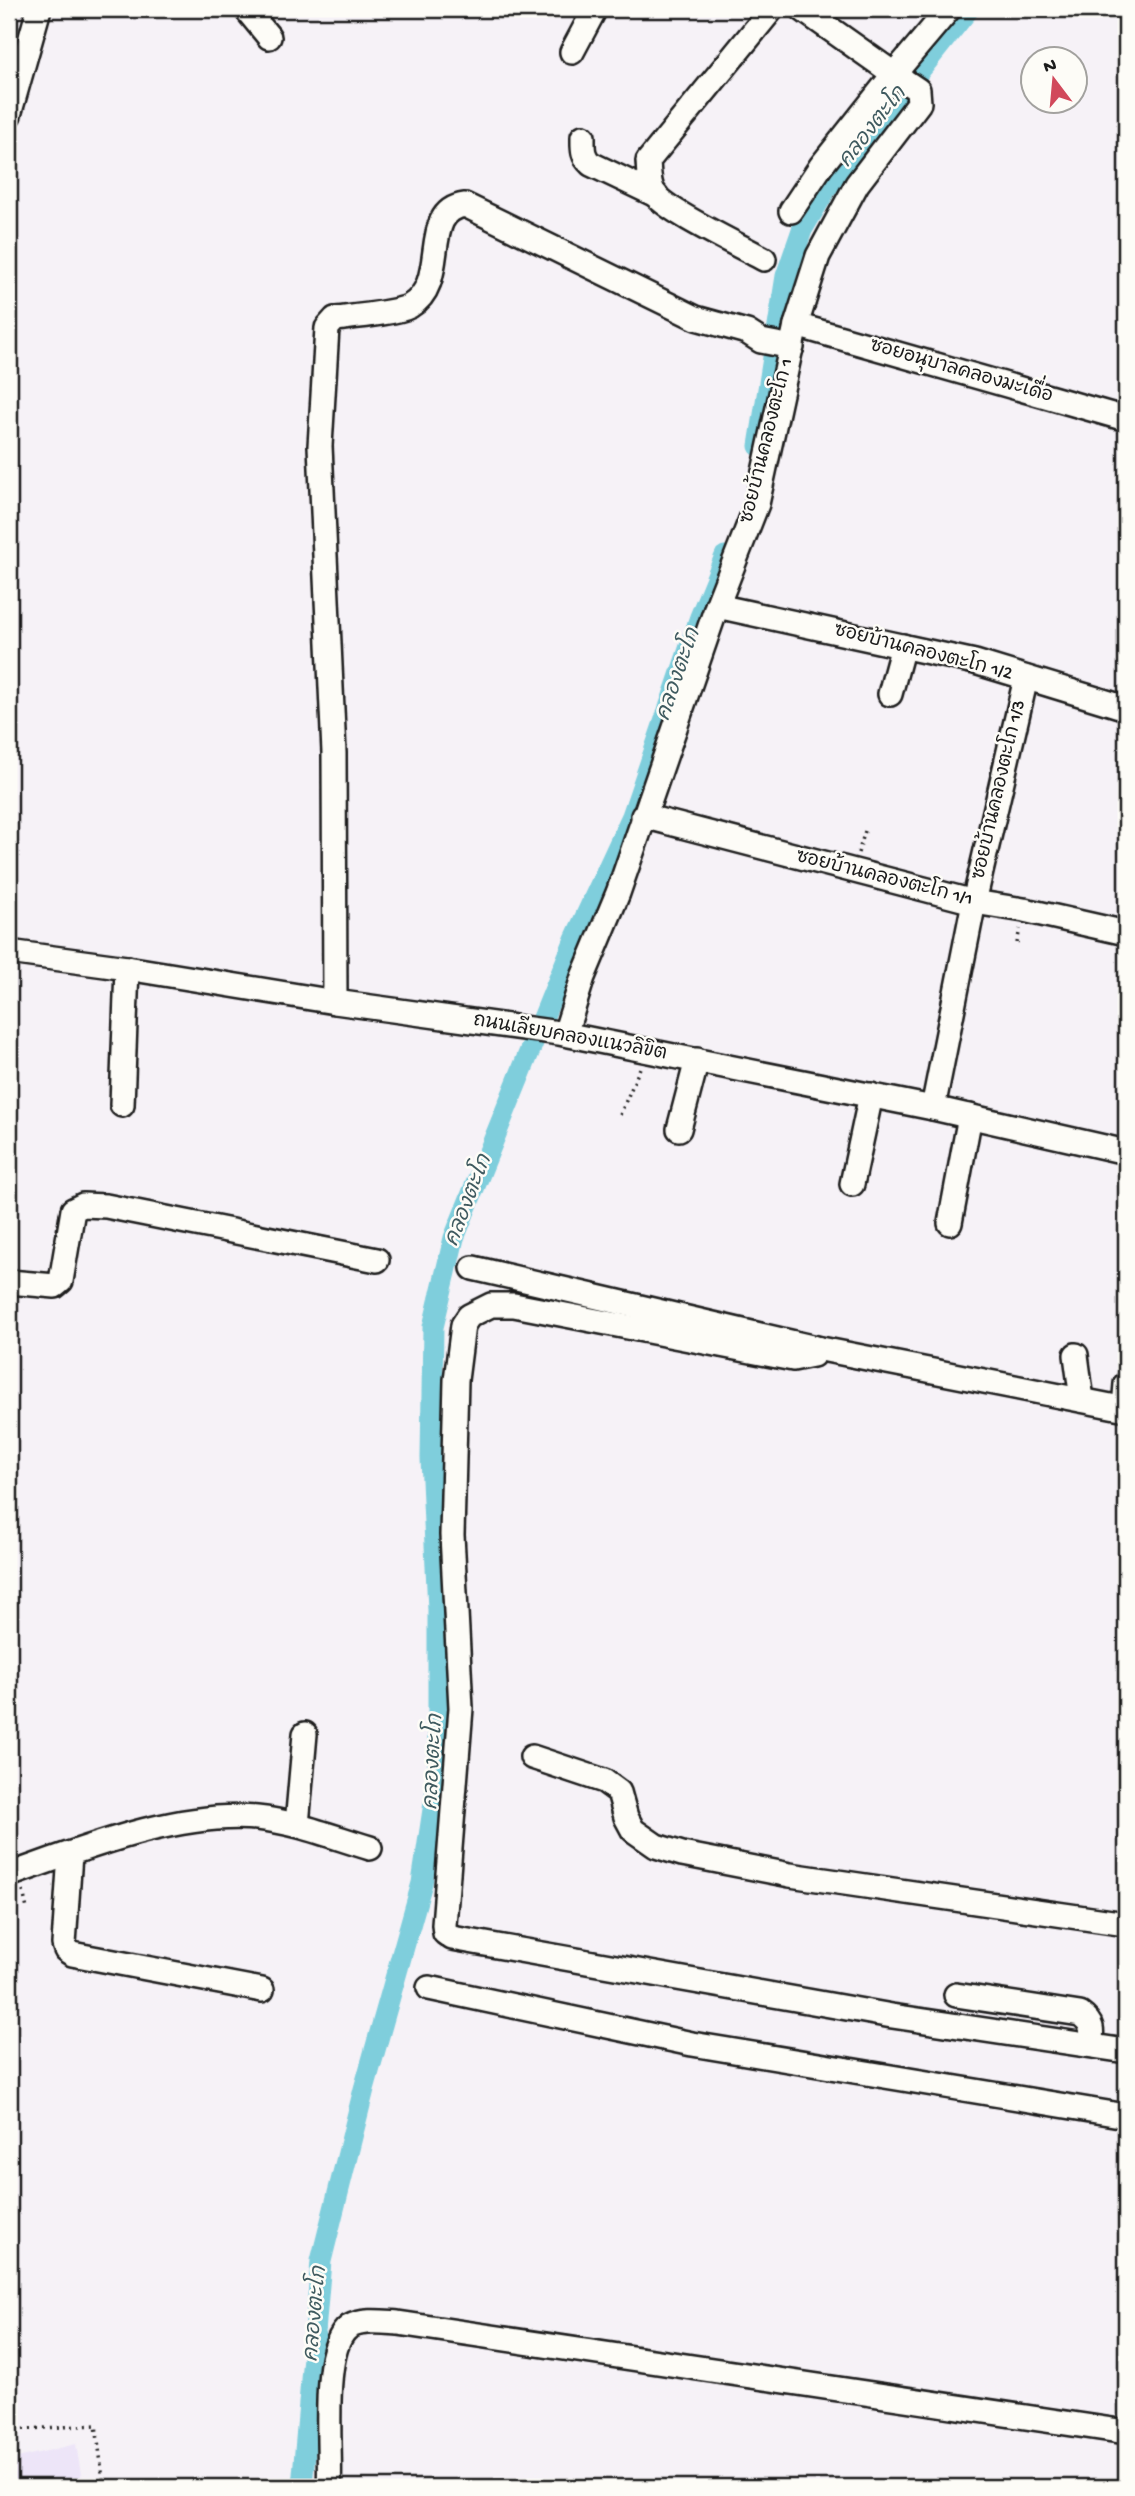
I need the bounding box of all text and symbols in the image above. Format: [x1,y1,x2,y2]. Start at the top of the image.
north arrow [1020,46,1090,116]
text: N [1041,54,1059,80]
water label: คลองตะโก [831,78,914,173]
street label: ซอยอนุบาลคลองมะเดื่อ [867,326,1058,409]
street label: ซอยบ้านคลองตะโก 1 [733,355,800,526]
street label: ซอยบ้านคลองตะโก 1/2 [831,616,1016,686]
water label: คลองตะโก [648,623,708,724]
street label: ซอยบ้านคลองตะโก 1/3 [964,697,1032,882]
street label: ซอยบ้านคลองตะโก 1/1 [793,842,976,912]
street label: ถนนเลียบคลองแนวลิขิต [471,1007,669,1066]
water label: คลองตะโก [437,1149,499,1250]
water label: คลองตะโก [415,1712,450,1810]
water label: คลองตะโก [295,2263,334,2363]

